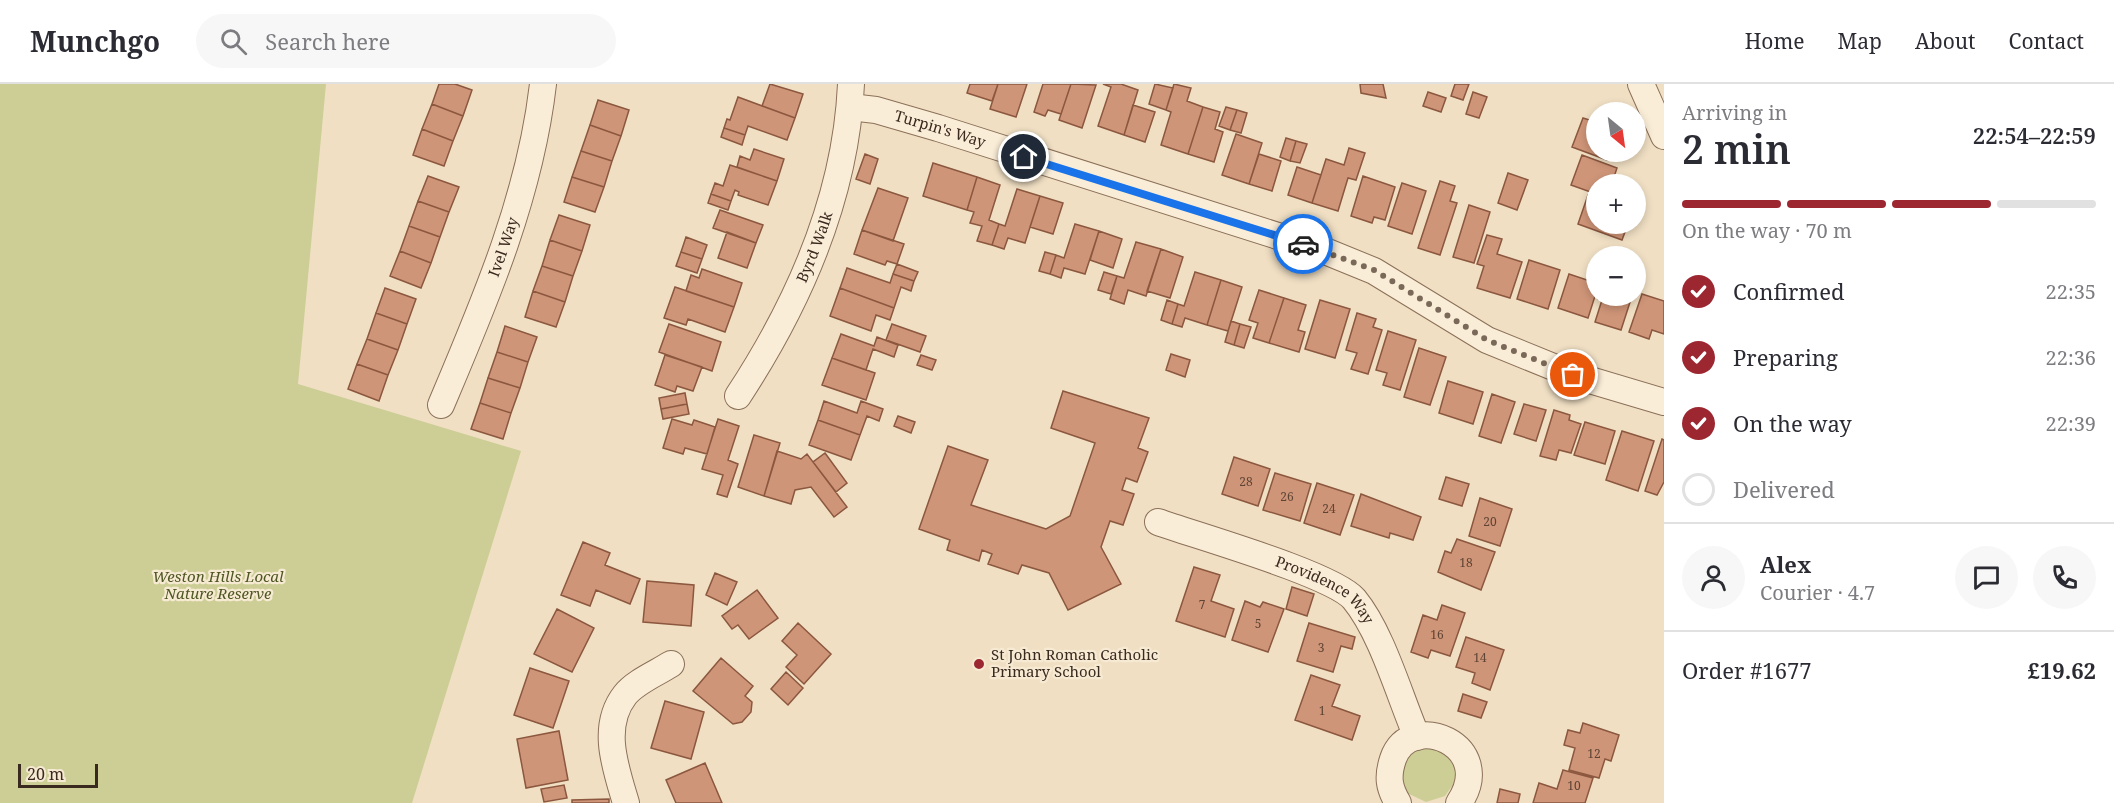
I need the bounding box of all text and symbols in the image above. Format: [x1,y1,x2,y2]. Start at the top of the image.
search box [196,14,616,68]
text: Munchgo [30,22,160,60]
icon: search [217,25,250,58]
text: Search here [265,26,390,56]
text: Home [1745,27,1805,55]
text: Map [1838,27,1882,55]
text: About [1915,27,1976,55]
text: Contact [2009,27,2084,55]
text: Arriving in [1682,99,1787,126]
north arrow [1586,102,1646,162]
map controls [1586,102,1646,306]
street label: Turpin's Way [892,105,989,152]
text: 22:54–22:59 [1973,120,2096,150]
text: 2 min [1682,122,1791,175]
pin [998,131,1049,182]
icon: home [1007,140,1040,173]
button: + [1586,174,1646,234]
street label: Byrd Walk [791,208,836,285]
street label: Ivel Way [483,214,522,279]
courier [1273,214,1333,274]
text: On the way · 70 m [1682,217,1852,244]
icon: car [1287,228,1320,261]
button: − [1586,246,1646,306]
icon: check [1682,275,1715,308]
text: Confirmed [1733,276,1844,306]
text: 22:35 [2046,278,2096,305]
icon: check [1682,341,1715,374]
text: Preparing [1733,342,1838,372]
text: 22:36 [2046,344,2096,371]
pin [1547,349,1598,400]
icon: bag [1556,358,1589,391]
icon: check [1682,407,1715,440]
text: On the way [1733,408,1852,438]
text: 22:39 [2046,410,2096,437]
house number: 28 [1239,473,1253,490]
text: Delivered [1733,474,1835,504]
house number: 26 [1280,488,1294,505]
house number: 24 [1322,500,1336,517]
house number: 20 [1483,513,1497,530]
button: person [1682,546,1745,609]
button: chat [1955,546,2018,609]
button: phone [2033,546,2096,609]
text: Alex [1760,549,1811,579]
street label: Providence Way [1273,551,1379,627]
house number: 18 [1459,554,1473,571]
park label: Weston Hills Local Nature Reserve [152,566,284,603]
text: Courier · 4.7 [1760,579,1875,606]
house number: 7 [1199,596,1206,613]
house number: 5 [1255,615,1261,632]
house number: 16 [1430,626,1444,643]
house number: 3 [1318,639,1325,656]
place label: St John Roman Catholic Primary School [991,644,1158,681]
house number: 14 [1473,649,1487,666]
text: Order #1677 [1682,655,1812,685]
text: £19.62 [2028,655,2096,685]
marker: St John Roman Catholic Primary School [972,657,986,671]
house number: 1 [1319,702,1325,719]
house number: 12 [1587,745,1601,762]
scale bar [18,761,98,788]
text: 20 m [27,763,64,785]
house number: 10 [1567,777,1581,794]

